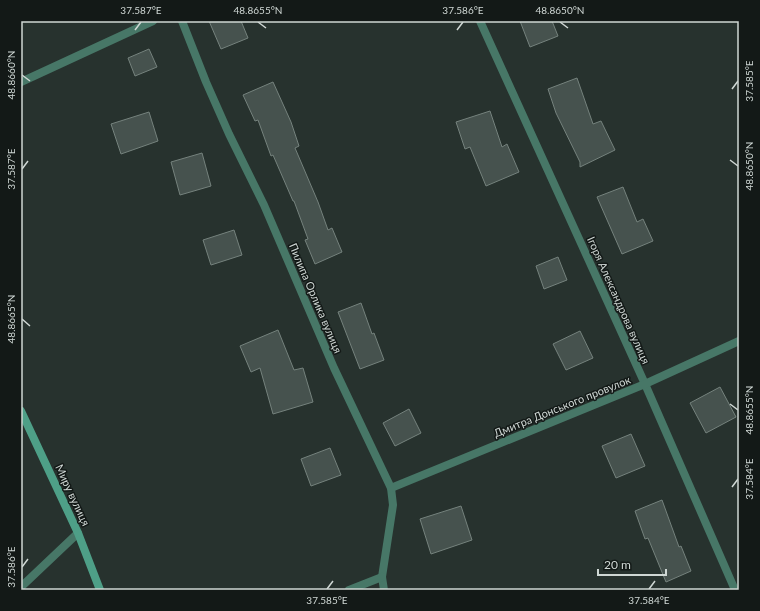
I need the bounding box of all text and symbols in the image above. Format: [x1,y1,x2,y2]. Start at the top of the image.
text: 37.587°E [120,4,162,16]
text: 48.8655°N [234,4,282,16]
text: 37.586°E [442,4,484,16]
text: 48.8650°N [536,4,584,16]
text: 48.8660°N [5,51,17,99]
text: 37.585°E [743,60,755,102]
text: 48.8650°N [743,142,755,190]
text: 37.587°E [5,148,17,190]
street label: Ігоря Александрова вулиця [585,234,653,366]
street label: Пилипа Орлика вулиця [287,241,345,355]
text: 48.8665°N [5,295,17,343]
street label: Дмитра Донського провулок [492,372,633,439]
text: 48.8655°N [743,386,755,434]
text: 37.584°E [743,458,755,500]
street label: Миру вулиця [53,462,93,528]
text: 37.586°E [5,546,17,588]
scale bar [598,551,666,577]
text: 20 m [604,557,631,572]
text: 37.585°E [306,594,348,606]
text: 37.584°E [628,594,670,606]

